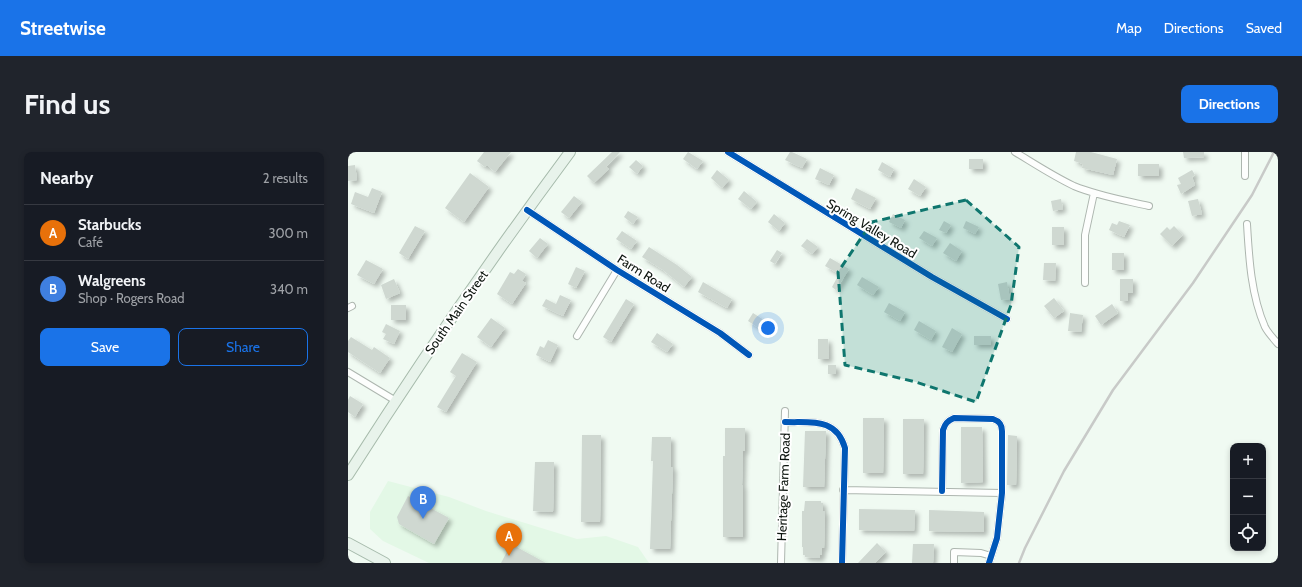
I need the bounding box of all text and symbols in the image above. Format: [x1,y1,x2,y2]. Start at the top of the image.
text: Streetwise [20,17,106,40]
text: Map [1116,19,1142,37]
text: Directions [1164,19,1224,37]
text: Saved [1246,19,1282,37]
button: Directions [1181,85,1278,123]
text: Find us [24,87,110,121]
text: Nearby [40,168,93,188]
text: 2 results [263,170,308,186]
street label: Spring Valley Road [824,195,920,261]
text: Starbucks [78,216,141,234]
text: A [49,225,57,241]
text: 300 m [268,225,308,241]
text: Café [78,234,103,250]
street label: Farm Road [615,251,673,295]
street label: South Main Street [421,266,491,357]
text: Walgreens [78,272,146,290]
text: B [49,281,57,297]
text: 340 m [270,281,308,297]
text: Shop · Rogers Road [78,290,184,306]
your location [758,318,778,338]
button: Save [40,328,170,366]
button: Share [178,328,308,366]
street label: Heritage Farm Road [773,433,793,541]
map controls [1230,443,1266,551]
button: + [1230,443,1266,479]
button: − [1230,479,1266,515]
pin: B [410,486,436,519]
button: locate [1230,515,1266,551]
pin: A [496,523,522,556]

